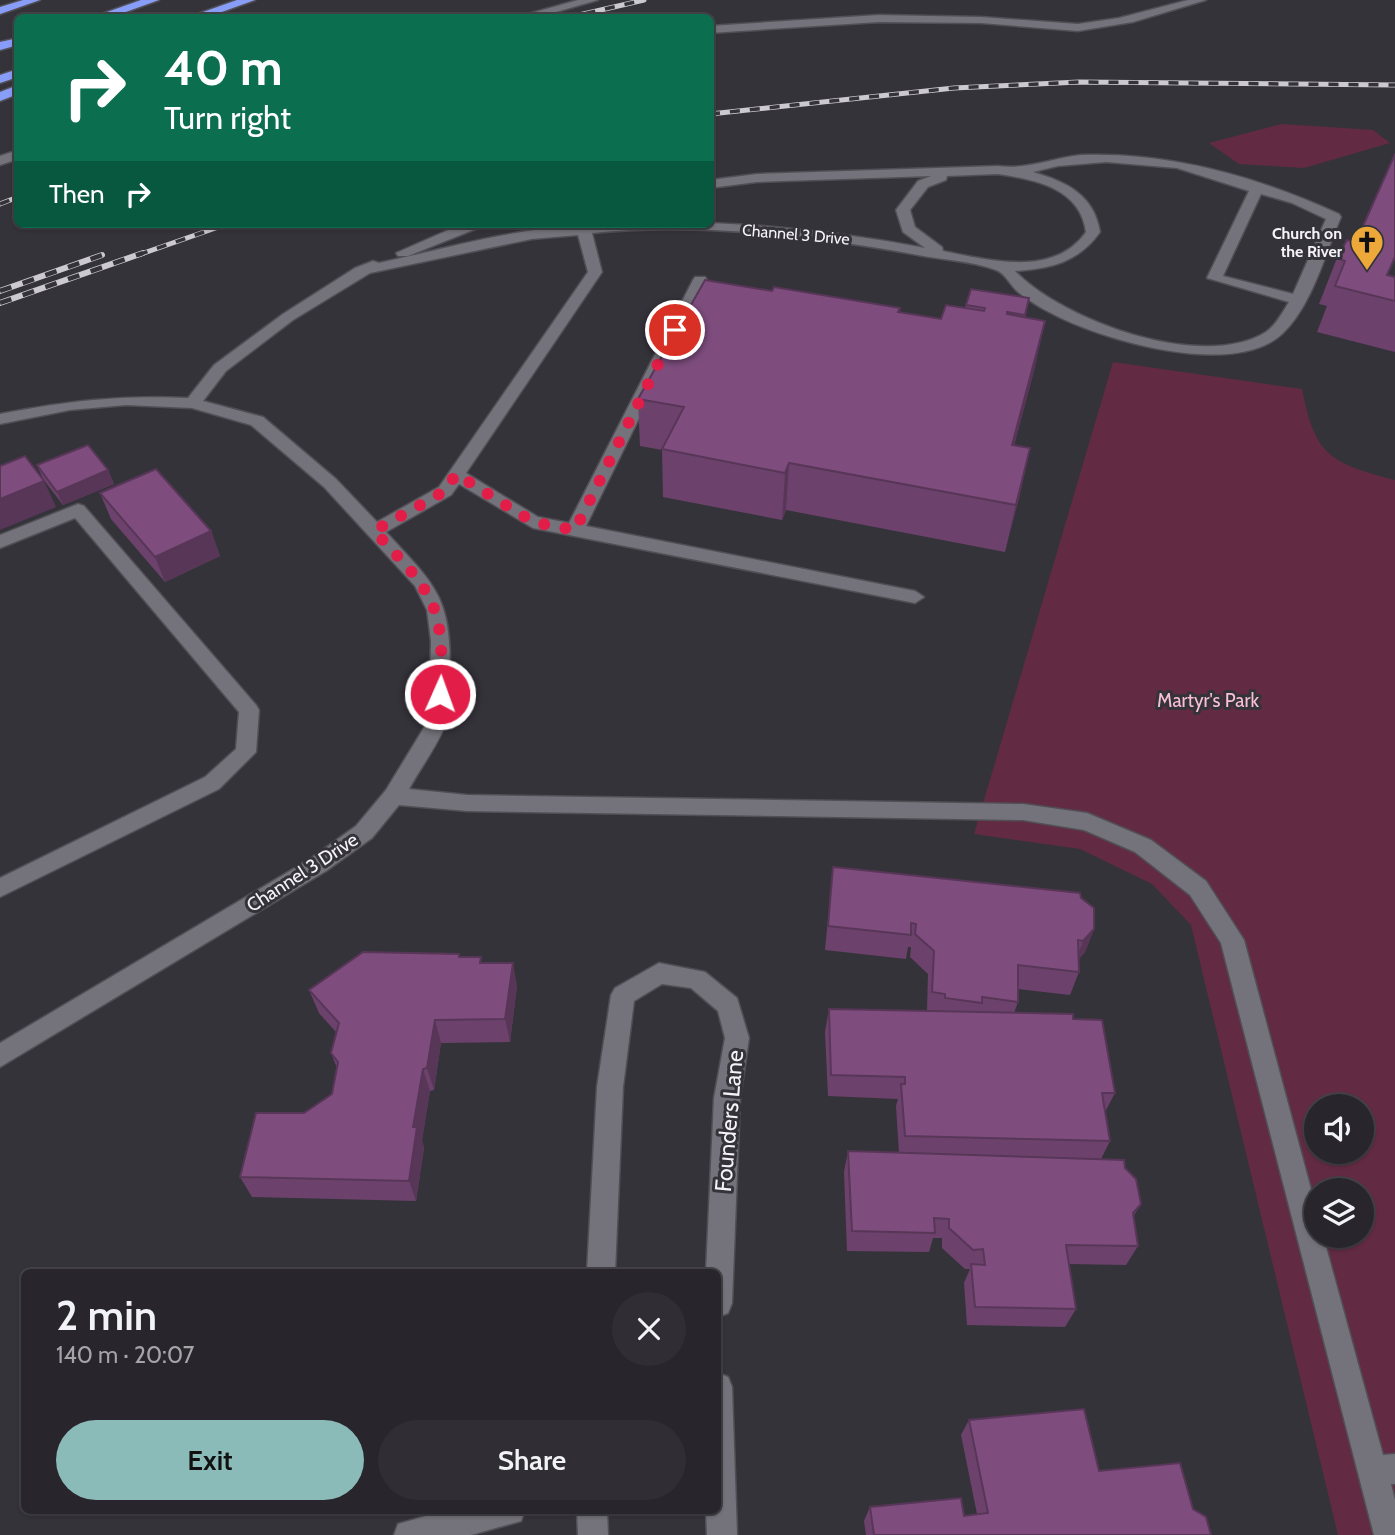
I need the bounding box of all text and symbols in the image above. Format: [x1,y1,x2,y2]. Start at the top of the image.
text: 40 m [164,38,283,97]
icon: right [49,42,140,133]
text: Turn right [164,98,291,137]
icon: right [119,175,157,213]
text: Then [49,178,105,210]
street label: Channel 3 Drive [741,220,850,249]
church icon: Church on the River [1348,223,1386,272]
place label: Church on the River [1272,224,1343,261]
pin [645,300,705,360]
icon: arrive [656,311,694,349]
position arrow [403,657,477,731]
park label: Martyr's Park [1157,689,1259,712]
street label: Channel 3 Drive [242,828,362,917]
street label: Founders Lane [709,1049,749,1193]
map controls [1304,1094,1374,1248]
button: sound [1304,1094,1374,1164]
button: layers [1304,1178,1374,1248]
text: 2 min [56,1289,157,1341]
button: close [612,1292,686,1366]
text: 140 m · 20:07 [56,1341,194,1369]
button: Exit [56,1420,364,1500]
button: Share [378,1420,686,1500]

